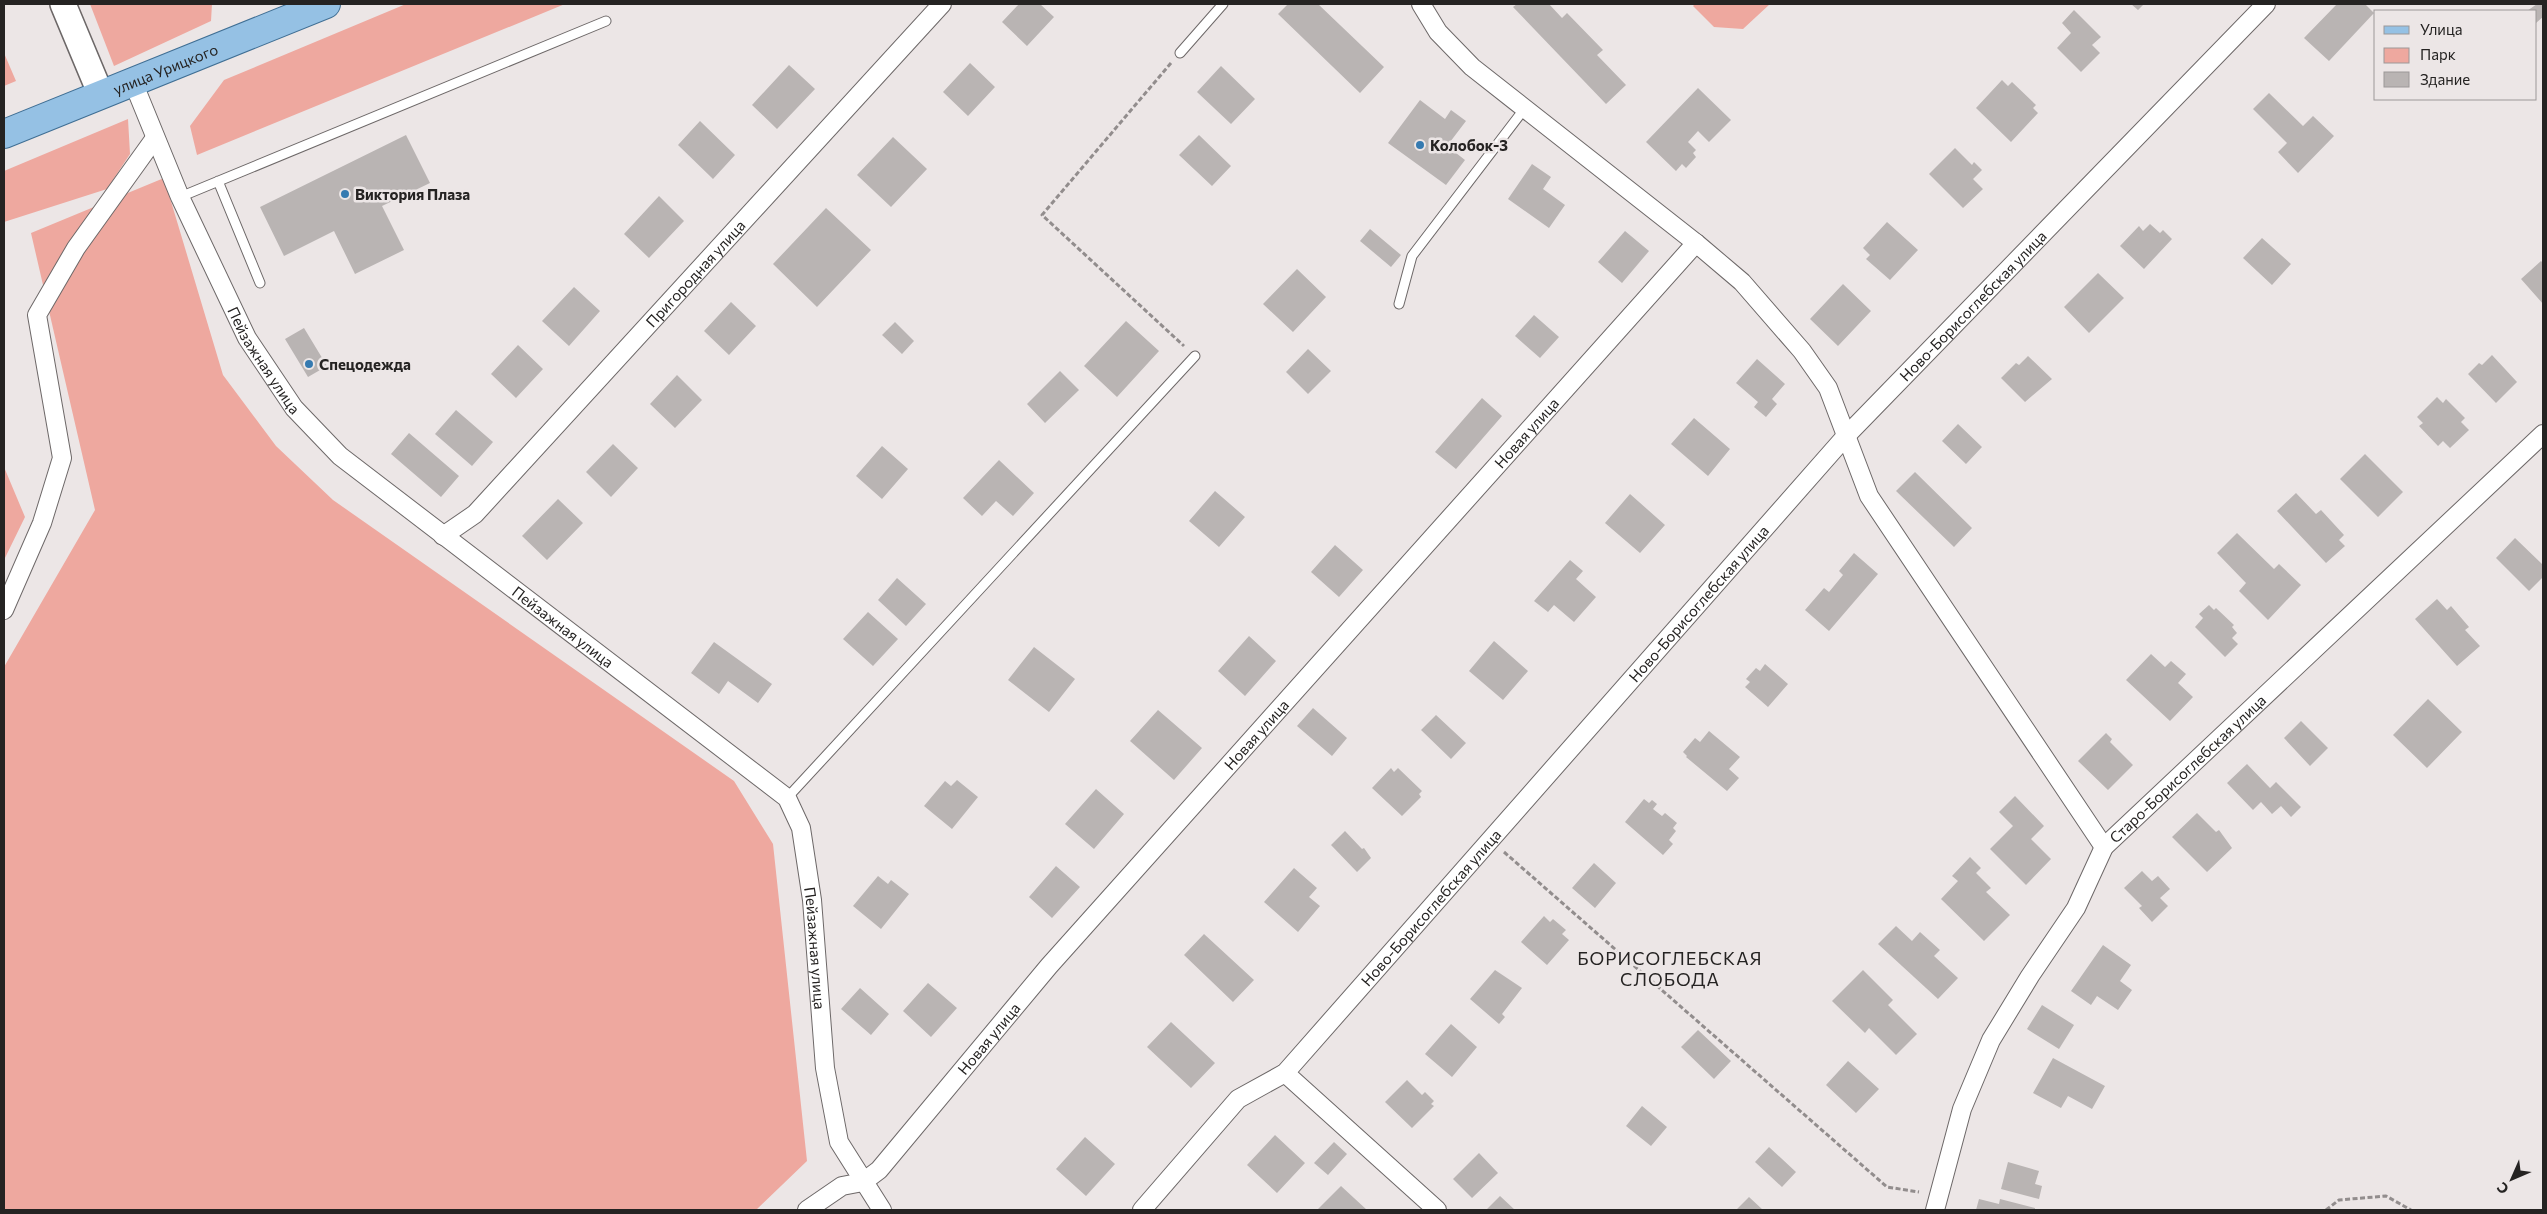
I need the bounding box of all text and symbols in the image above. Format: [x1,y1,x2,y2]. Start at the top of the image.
legend [2374,10,2537,100]
text: Улица [2420,20,2462,38]
street label: улица Урицкого [110,40,220,98]
text: Парк [2420,45,2456,63]
text: Здание [2420,70,2470,88]
place label: Колобок-3 [1430,136,1508,154]
marker: Колобок-3 [1414,139,1426,151]
place label: Виктория Плаза [355,185,470,203]
marker: Виктория Плаза [339,188,351,200]
street label: Пригородная улица [642,216,749,331]
street label: Ново-Борисоглебская улица [1896,227,2050,385]
street label: Пейзажная улица [224,304,304,418]
place label: Спецодежда [319,355,411,373]
marker: Спецодежда [303,358,315,370]
street label: Новая улица [1490,394,1562,471]
street label: Ново-Борисоглебская улица [1625,522,1772,686]
street label: Пейзажная улица [509,582,617,671]
street label: Старо-Борисоглебская улица [2105,691,2269,846]
street label: Новая улица [1220,696,1292,773]
street label: Ново-Борисоглебская улица [1357,825,1504,989]
street label: Пейзажная улица [801,885,829,1010]
district label: БОРИСОГЛЕБСКАЯ СЛОБОДА [1577,947,1763,990]
street label: Новая улица [954,999,1024,1078]
north arrow [2487,1154,2537,1204]
text: С [2493,1179,2512,1198]

